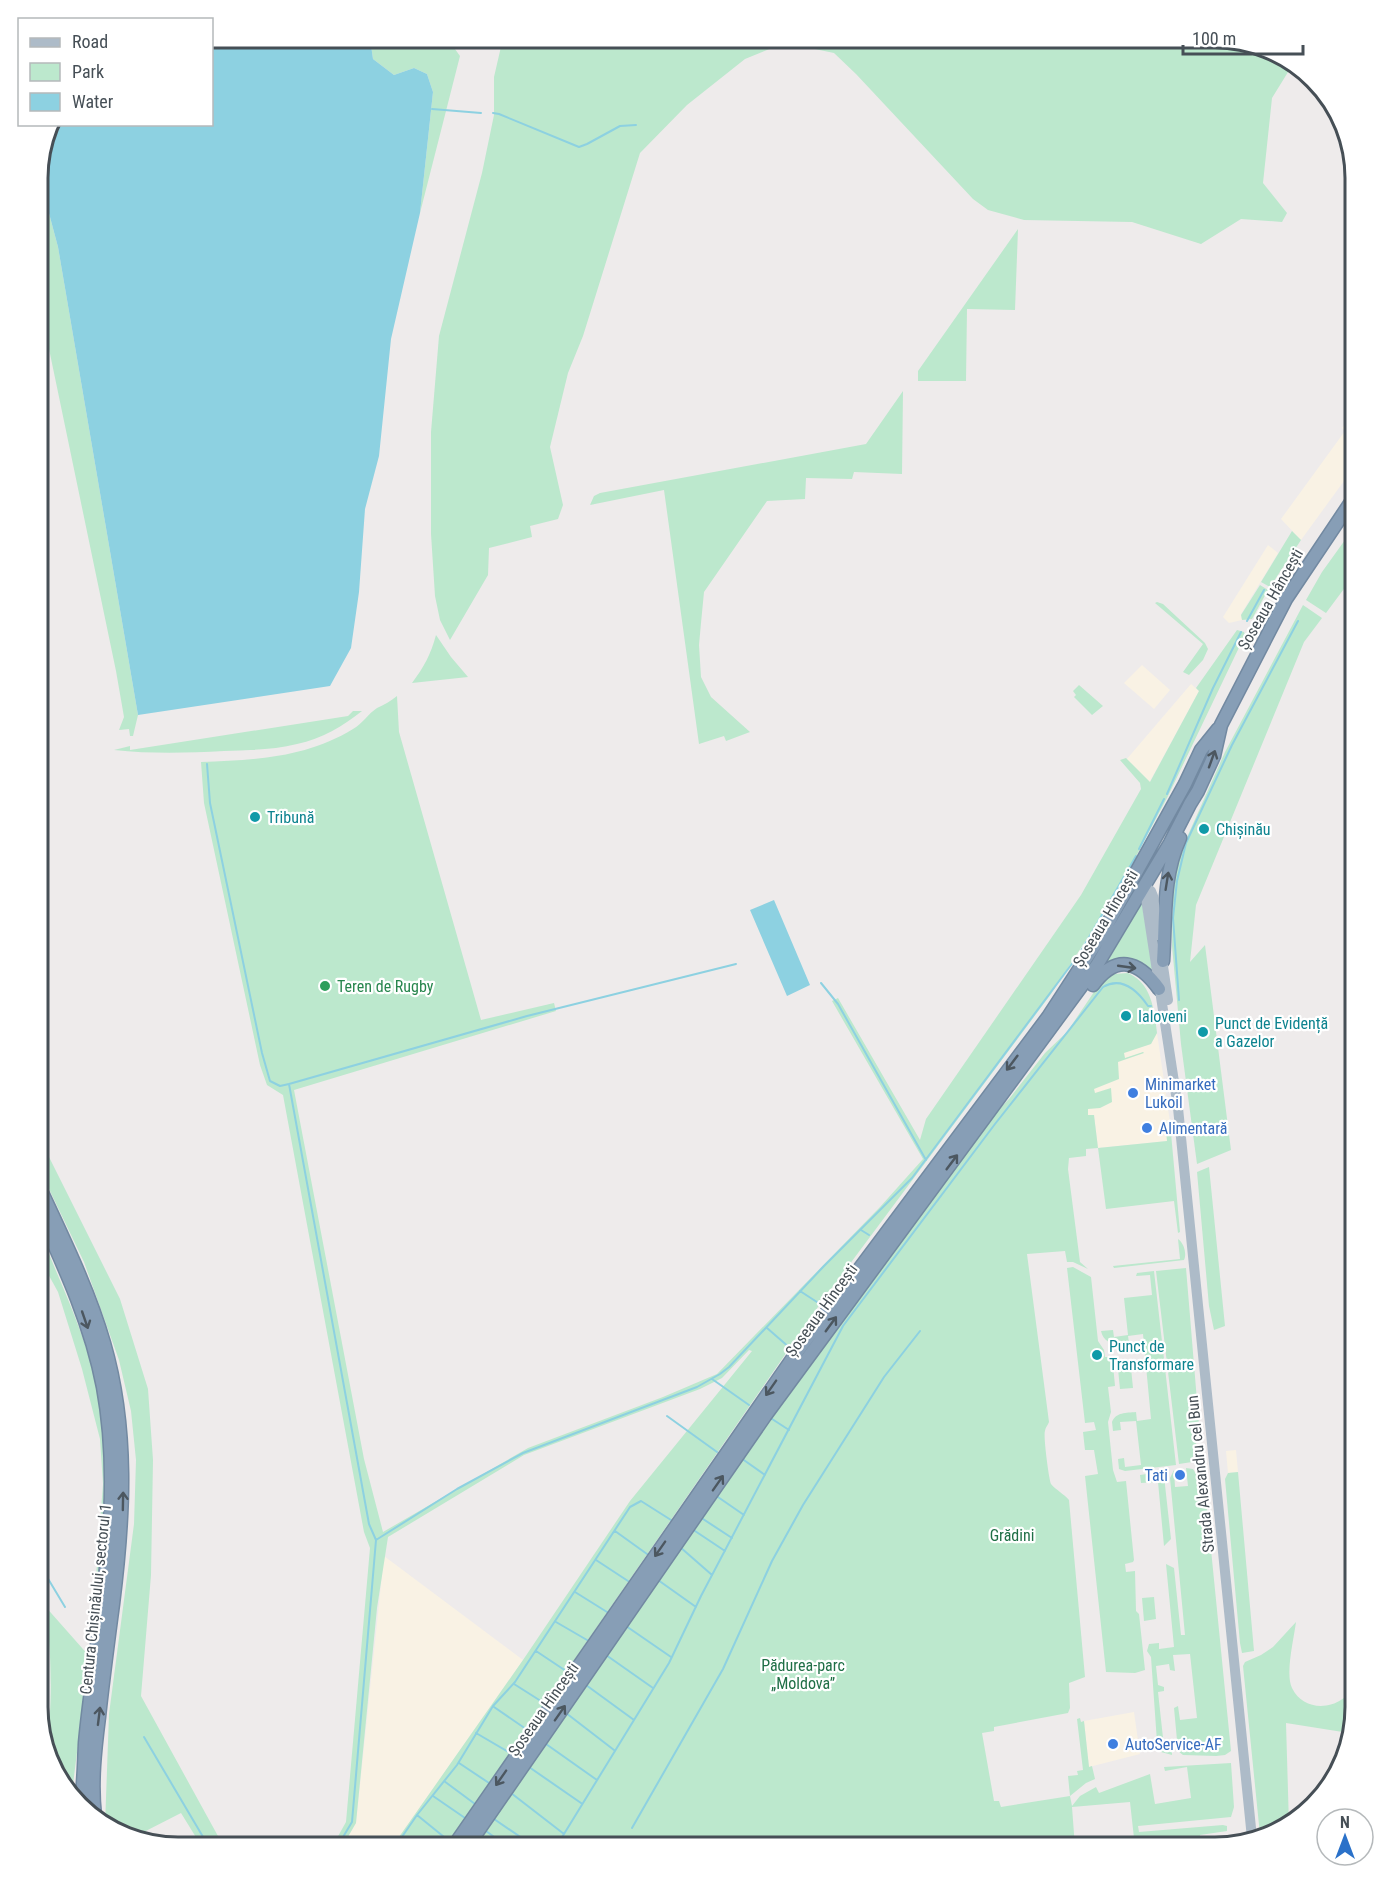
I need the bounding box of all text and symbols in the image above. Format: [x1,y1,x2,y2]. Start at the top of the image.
legend [18,18,213,126]
scale bar [1183,18,1303,56]
text: 100 m [1192,28,1236,49]
text: Road [72,31,108,52]
text: Park [72,61,104,82]
text: Water [72,91,114,112]
street label: Șoseaua Hâncești [1234,545,1308,654]
one-way arrow [1207,750,1218,769]
place label: Tribună [267,808,314,827]
marker: Tribună [248,810,262,824]
place label: Chișinău [1216,820,1271,840]
marker: Chișinău [1197,822,1211,836]
street label: Șoseaua Hîncești [1069,866,1143,971]
one-way arrow [1162,872,1173,892]
one-way arrow [1117,961,1136,972]
place label: Teren de Rugby [337,977,434,996]
marker: Teren de Rugby [318,979,332,993]
place label: Ialoveni [1138,1007,1187,1026]
marker: Ialoveni [1119,1009,1133,1023]
place label: Punct de Evidență a Gazelor [1215,1014,1328,1051]
marker: Punct de Evidență a Gazelor [1196,1025,1210,1039]
one-way arrow [1006,1055,1019,1071]
place label: Minimarket Lukoil [1145,1075,1216,1112]
marker: Minimarket Lukoil [1126,1086,1140,1100]
place label: Alimentară [1159,1119,1228,1138]
marker: Alimentară [1140,1121,1154,1135]
one-way arrow [945,1155,958,1171]
street label: Șoseaua Hîncești [781,1260,862,1361]
one-way arrow [81,1310,92,1329]
one-way arrow [825,1317,837,1333]
place label: Punct de Transformare [1109,1337,1194,1374]
marker: Punct de Transformare [1090,1348,1104,1362]
one-way arrow [765,1380,777,1396]
street label: Strada Alexandru cel Bun [1183,1394,1218,1554]
place label: Tati [1144,1466,1168,1485]
marker: Tati [1173,1468,1187,1482]
one-way arrow [712,1475,724,1492]
one-way arrow [117,1492,128,1512]
street label: Centura Chișinăului, sectorul 1 [76,1503,116,1696]
park label: Grădini [990,1526,1034,1545]
one-way arrow [654,1540,666,1556]
park label: Pădurea-parc „Moldova” [761,1656,845,1693]
street label: Șoseaua Hîncești [504,1659,584,1760]
one-way arrow [554,1705,566,1722]
one-way arrow [94,1707,105,1726]
place label: AutoService-AF [1125,1735,1222,1754]
marker: AutoService-AF [1106,1737,1120,1751]
one-way arrow [495,1770,507,1786]
north arrow [1315,1807,1375,1867]
text: N [1340,1813,1350,1832]

